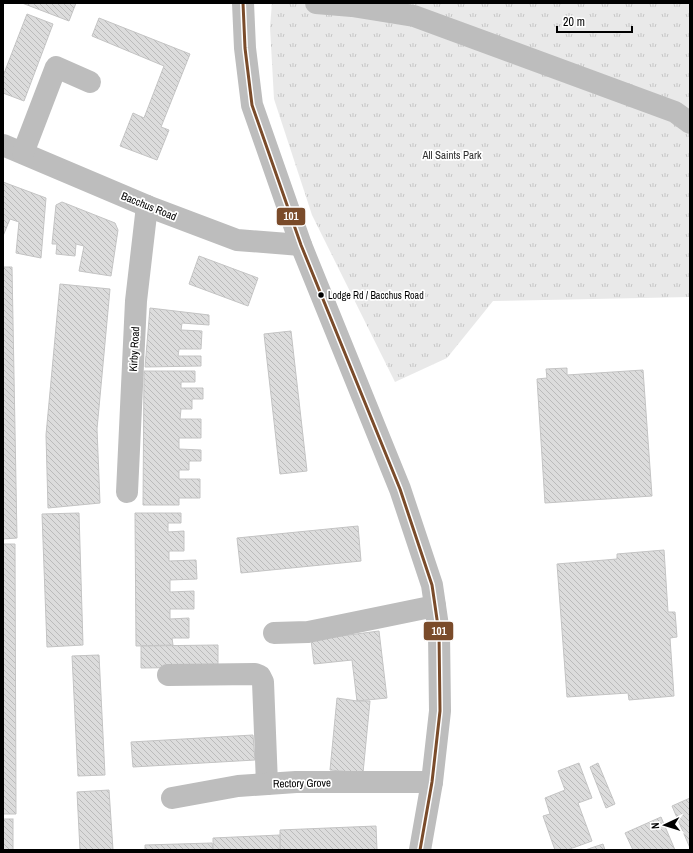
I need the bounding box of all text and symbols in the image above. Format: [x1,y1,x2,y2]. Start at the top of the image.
scale bar [557,8,632,34]
text: 20 m [563,14,585,30]
park label: All Saints Park [421,148,482,162]
street label: Bacchus Road [119,189,179,223]
line badge: 101 [276,207,306,226]
text: 101 [283,209,299,223]
place label: Lodge Rd / Bacchus Road [328,289,424,302]
marker: Lodge Rd / Bacchus Road [316,290,326,300]
street label: Kirby Road [126,326,142,372]
line badge: 101 [423,621,454,641]
text: 101 [431,624,447,638]
street label: Rectory Grove [273,775,331,791]
north arrow [645,805,685,845]
text: N [648,822,662,829]

